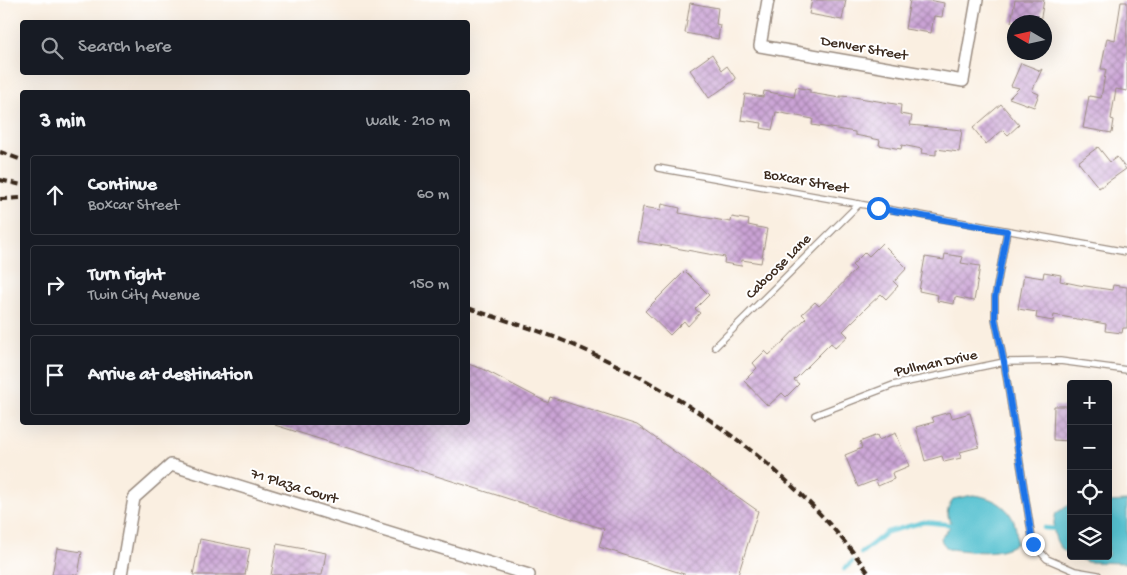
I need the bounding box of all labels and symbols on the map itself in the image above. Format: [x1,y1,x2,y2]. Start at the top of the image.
north arrow [1007,15,1052,60]
street label: Denver Street [818,32,911,66]
street label: Boxcar Street [761,166,852,199]
route start [867,197,890,220]
street label: Caboose Lane [742,230,816,304]
street label: Pullman Drive [892,346,979,382]
street label: 71 Plaza Court [247,465,342,509]
route end [1022,533,1045,556]

